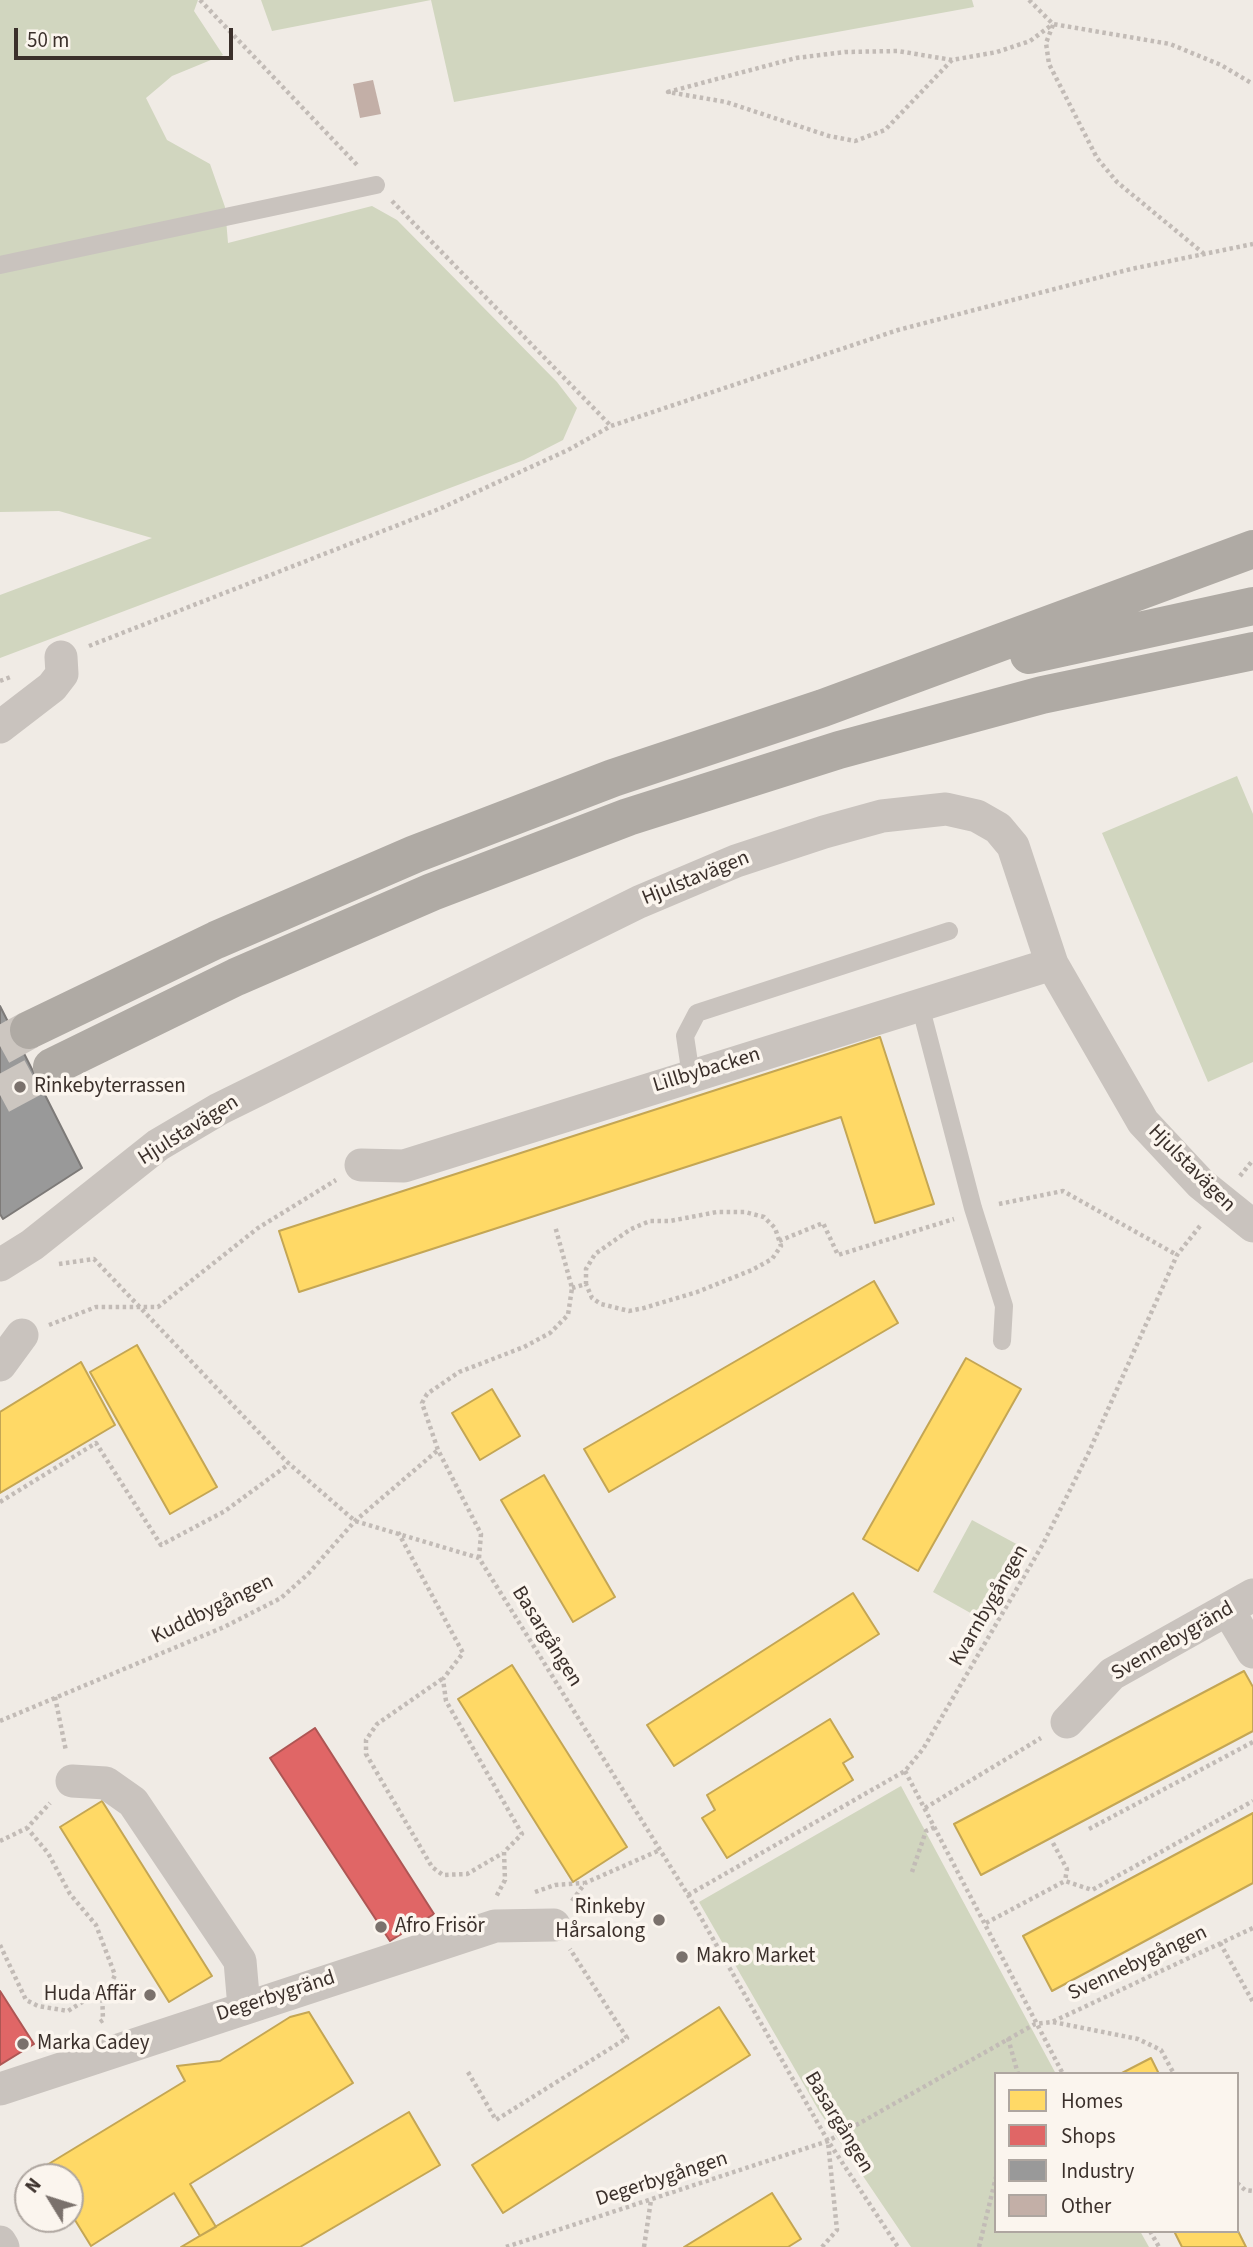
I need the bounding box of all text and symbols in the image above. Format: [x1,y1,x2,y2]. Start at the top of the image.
scale bar [18,14,236,58]
text: 50 m [27,25,69,55]
street label: Hjulstavägen [639,846,753,912]
street label: Lillbybacken [650,1043,764,1099]
place label: Rinkebyterrassen [34,1074,186,1100]
marker: Rinkebyterrassen [12,1079,28,1095]
street label: Hjulstavägen [134,1090,244,1172]
street label: Hjulstavägen [1142,1120,1240,1218]
street label: Kvarnbygången [945,1541,1035,1671]
street label: Kuddbygången [148,1570,278,1650]
street label: Basargången [505,1582,587,1692]
street label: Svennebygränd [1107,1597,1239,1687]
place label: Rinkeby Hårsalong [555,1895,645,1945]
marker: Rinkeby Hårsalong [651,1912,667,1928]
place label: Afro Frisör [395,1914,485,1940]
marker: Afro Frisör [373,1919,389,1935]
street label: Svennebygången [1064,1921,1212,2007]
place label: Makro Market [696,1944,815,1970]
marker: Makro Market [674,1949,690,1965]
street label: Degerbygränd [213,1966,339,2028]
place label: Huda Affär [44,1982,136,2008]
marker: Huda Affär [142,1987,158,2003]
place label: Marka Cadey [37,2031,150,2057]
marker: Marka Cadey [15,2036,31,2052]
street label: Basargången [798,2068,878,2178]
legend [994,2072,1239,2233]
text: Homes [1061,2086,1123,2116]
text: Shops [1061,2121,1115,2151]
street label: Degerbygången [593,2147,731,2213]
text: Industry [1061,2156,1134,2186]
north arrow [14,2163,84,2233]
text: N [19,2173,48,2199]
text: Other [1061,2191,1111,2221]

